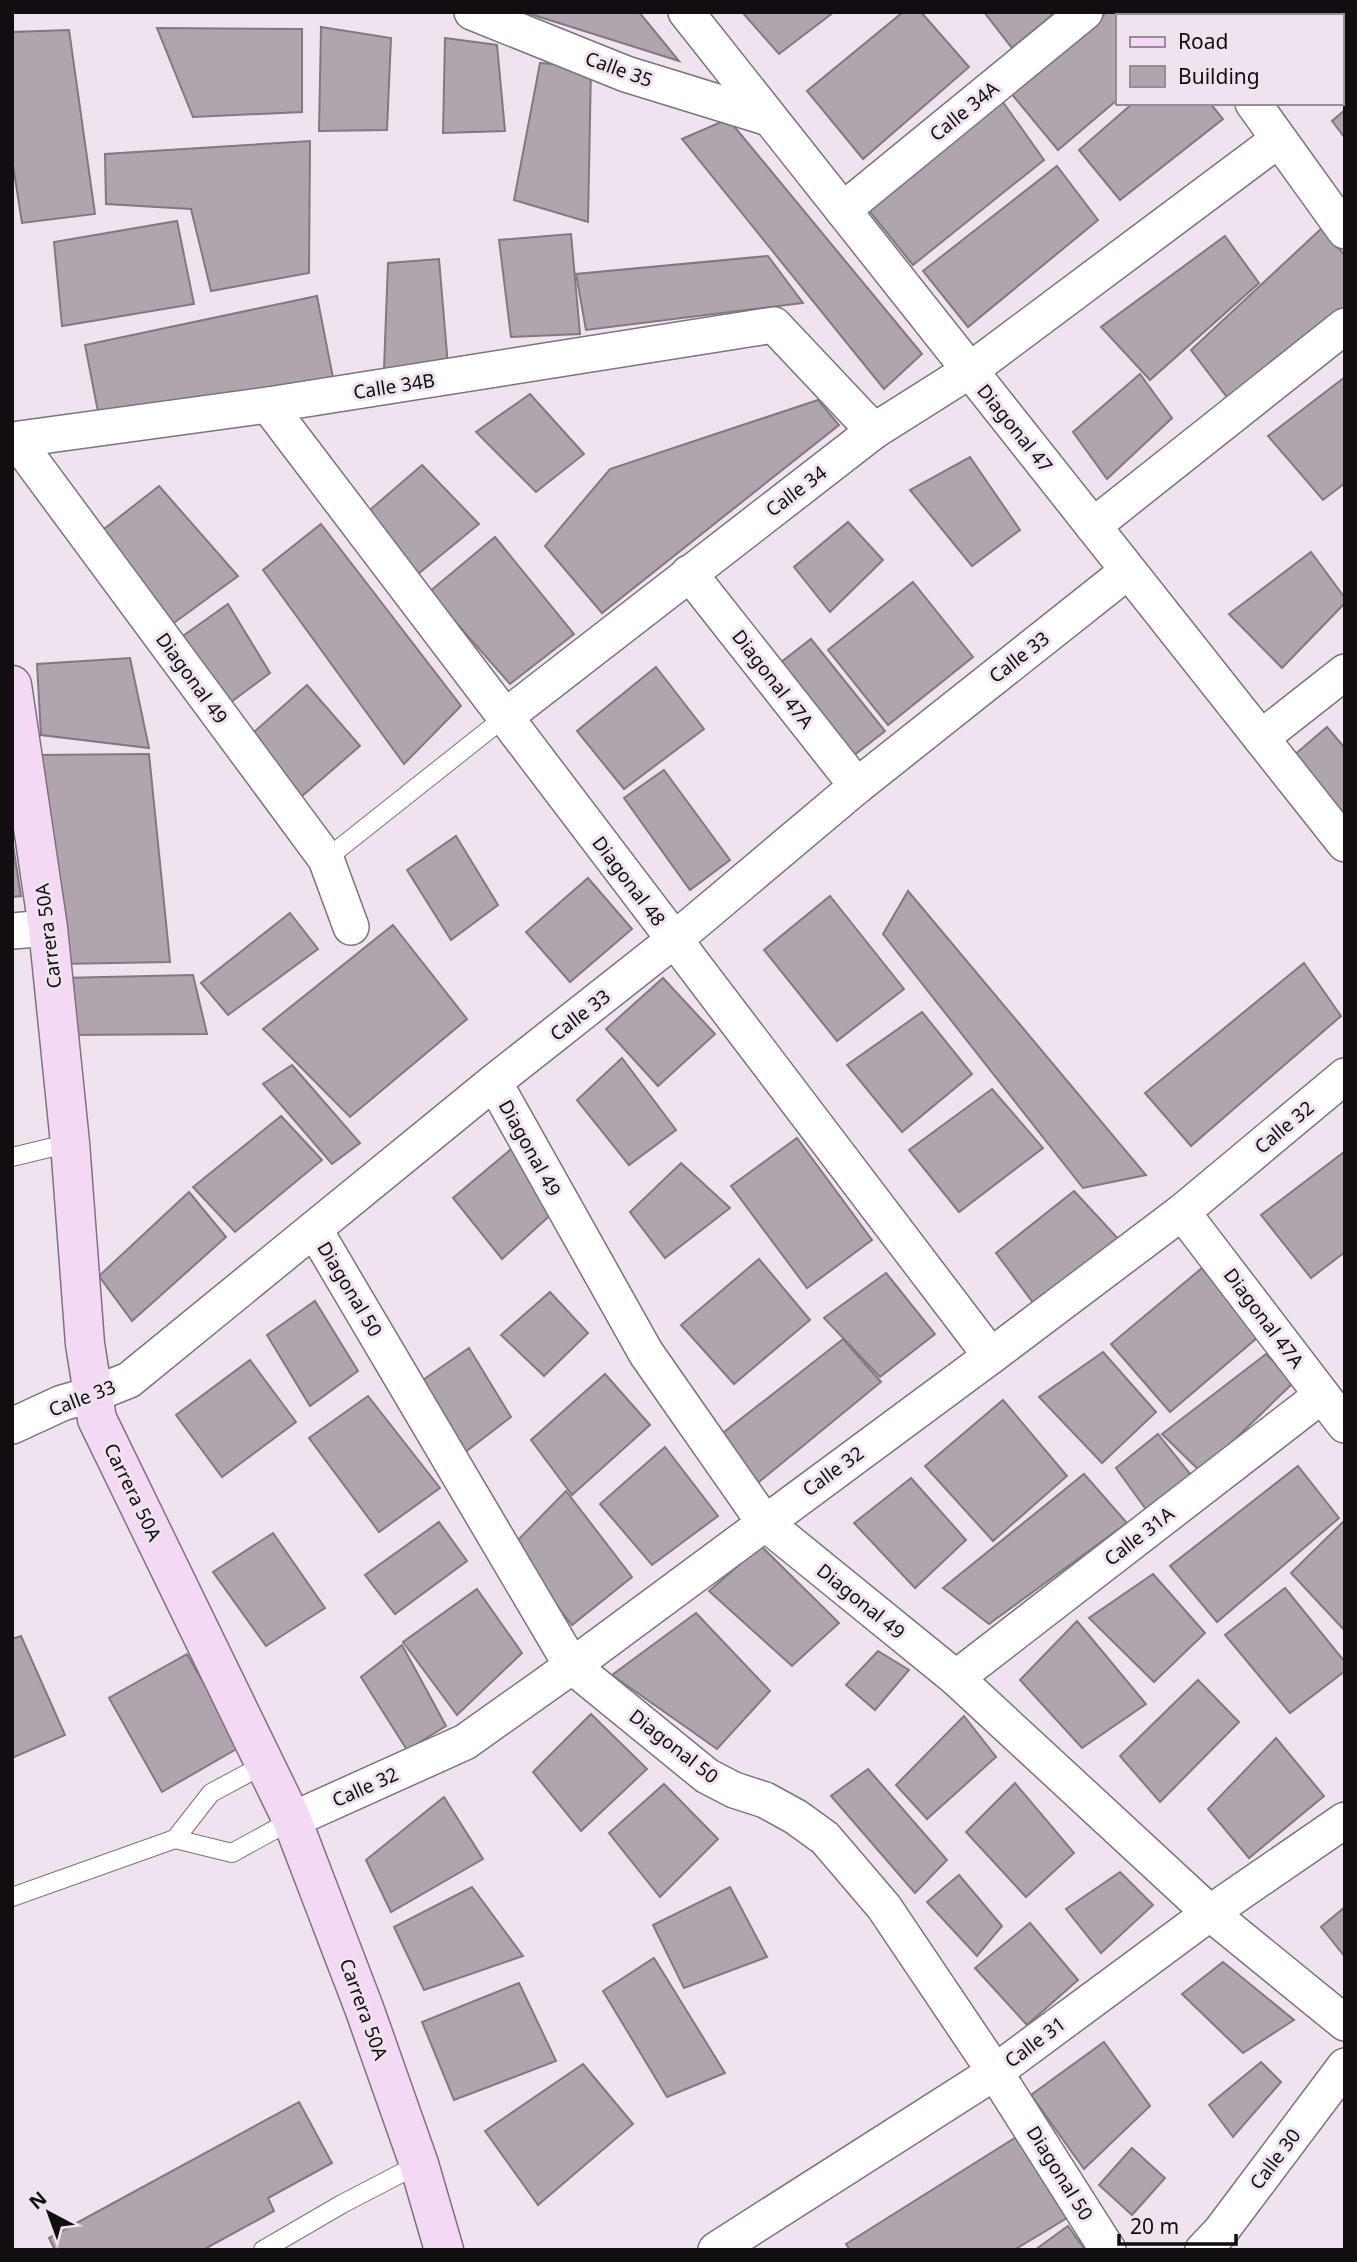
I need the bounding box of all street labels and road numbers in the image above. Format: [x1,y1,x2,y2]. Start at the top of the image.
street label: Calle 35 [582,45,656,93]
street label: Calle 34A [924,75,1005,147]
street label: Calle 34B [351,367,437,405]
street label: Diagonal 47 [971,378,1059,478]
street label: Calle 34 [760,460,832,522]
street label: Diagonal 47A [726,624,820,734]
street label: Calle 33 [983,625,1055,689]
street label: Diagonal 49 [150,627,234,729]
street label: Diagonal 48 [587,831,671,931]
street label: Carrera 50A [29,881,67,990]
street label: Calle 33 [544,983,616,1047]
street label: Diagonal 49 [493,1095,567,1201]
street label: Calle 32 [1249,1095,1319,1159]
street label: Diagonal 50 [311,1237,389,1341]
street label: Diagonal 47A [1218,1263,1311,1374]
street label: Calle 33 [45,1373,119,1423]
street label: Carrera 50A [98,1439,168,1546]
street label: Calle 32 [797,1440,869,1502]
street label: Calle 31A [1099,1500,1180,1571]
street label: Diagonal 49 [811,1557,911,1645]
street label: Diagonal 50 [624,1703,724,1789]
street label: Calle 32 [328,1761,402,1813]
street label: Carrera 50A [334,1955,395,2064]
street label: Calle 31 [999,2011,1071,2073]
street label: Diagonal 50 [1021,2121,1099,2225]
street label: Calle 30 [1244,2123,1306,2195]

